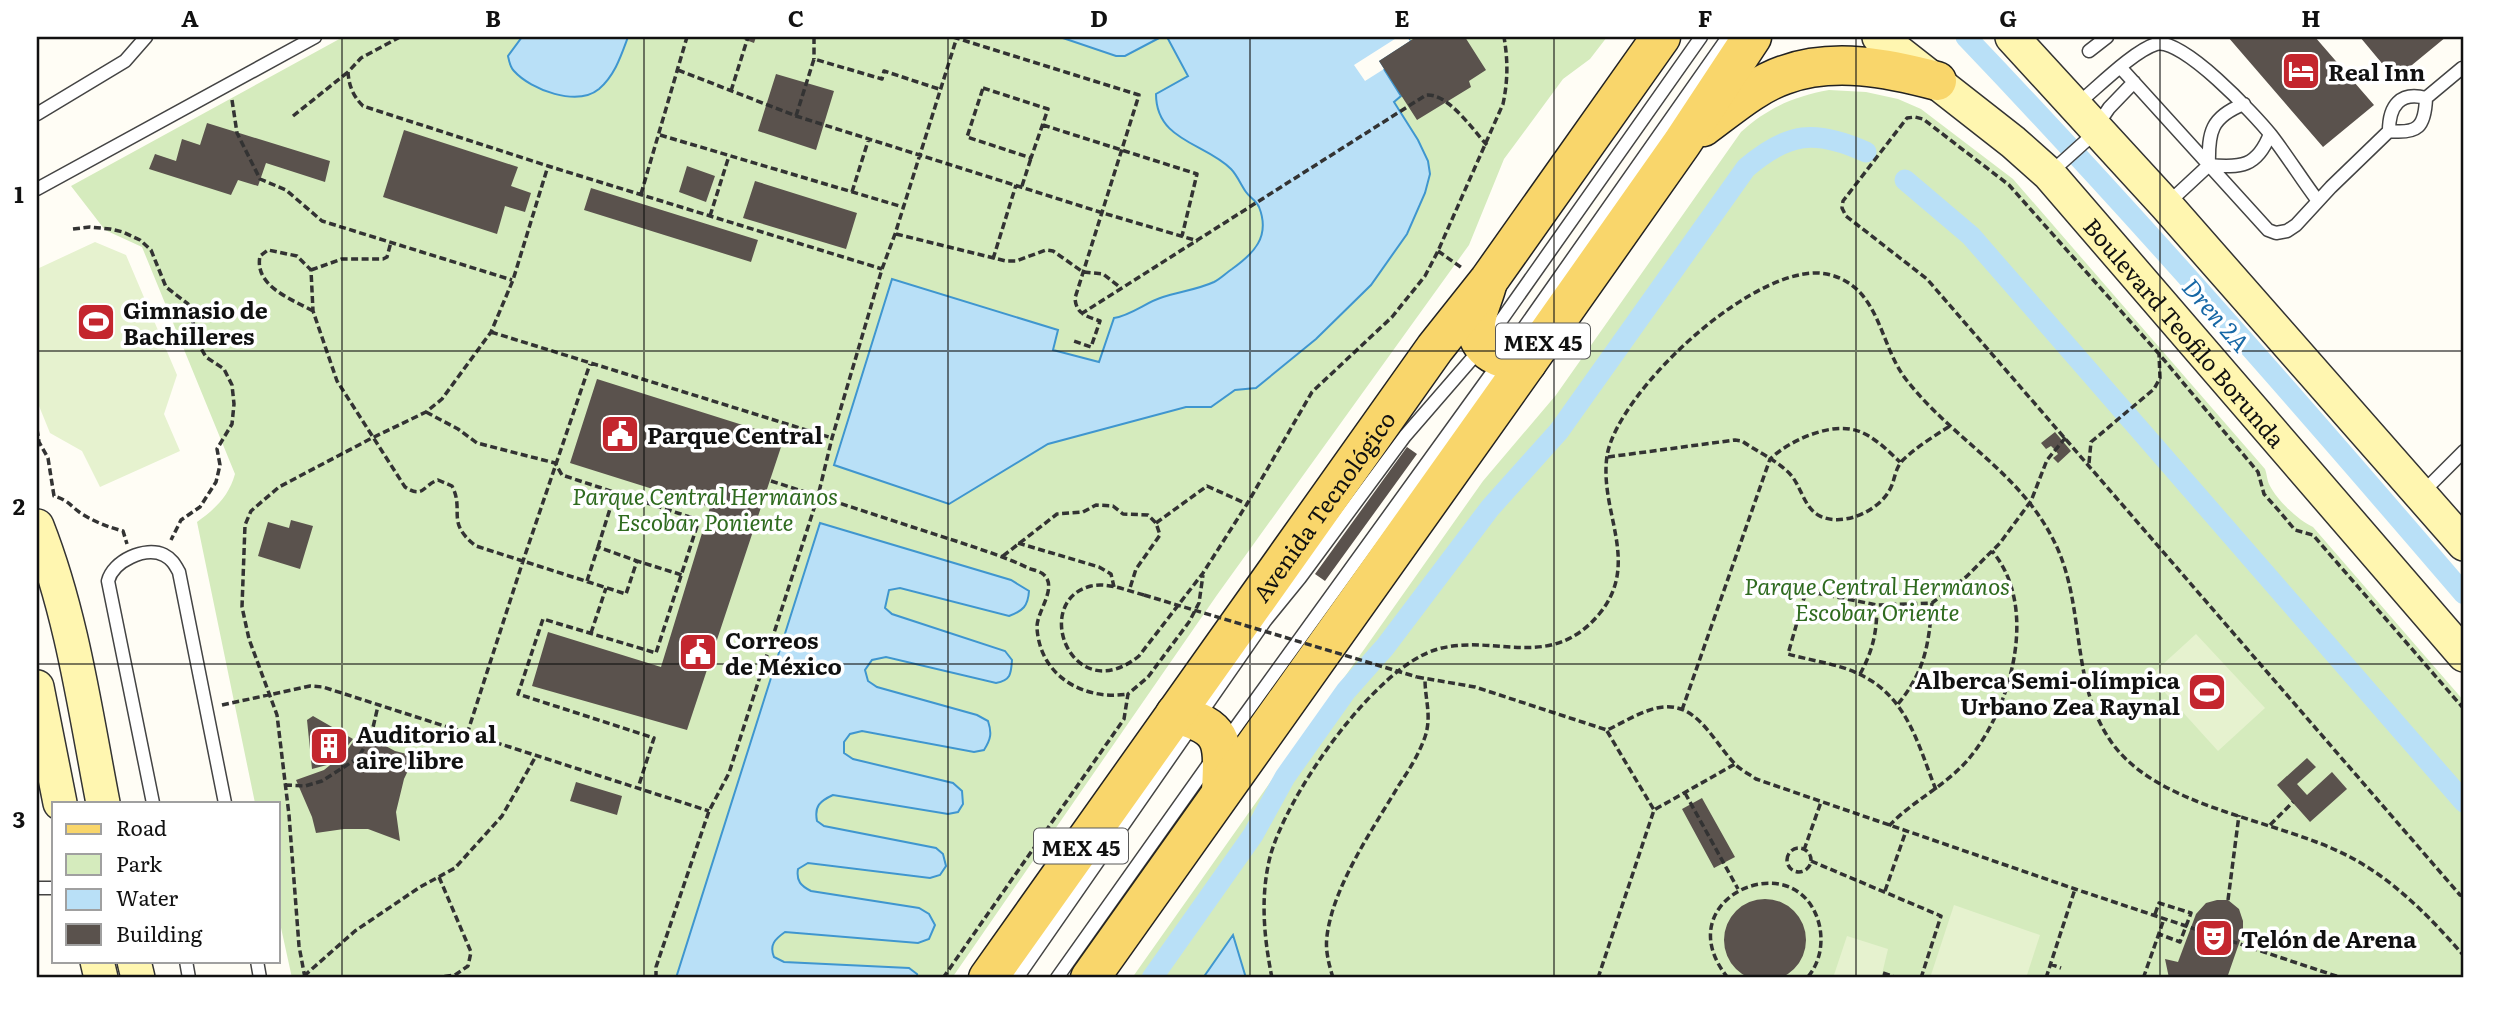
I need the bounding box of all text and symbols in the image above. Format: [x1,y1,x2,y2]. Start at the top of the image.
text: A [181,0,199,34]
text: B [485,0,501,34]
text: C [788,0,804,34]
text: D [1090,0,1108,34]
text: E [1394,0,1410,34]
text: F [1698,0,1713,34]
text: G [1999,0,2017,34]
text: H [2301,0,2321,34]
hotel icon: Real Inn [2280,50,2322,92]
place label: Real Inn [2328,54,2425,88]
text: 1 [14,176,24,210]
street label: Boulevard Teofilo Borunda [2076,210,2294,455]
water label: Dren 2A [2175,270,2259,359]
place label: Gimnasio de Bachilleres [123,292,268,352]
sports icon: Gimnasio de Bachilleres [75,301,117,343]
road number: MEX 45 [1496,324,1590,358]
street label: Avenida Tecnológico [1244,403,1403,608]
public building icon: Parque Central [599,413,641,455]
place label: Parque Central [647,417,823,451]
park label: Parque Central Hermanos Escobar Poniente [572,478,838,538]
text: 2 [13,488,25,522]
park label: Parque Central Hermanos Escobar Oriente [1744,568,2010,628]
place label: Correos de México [725,622,842,682]
public building icon: Correos de México [677,631,719,673]
place label: Alberca Semi-olímpica Urbano Zea Raynal [1915,662,2181,722]
sports icon: Alberca Semi-olímpica Urbano Zea Raynal [2186,671,2228,713]
place label: Auditorio al aire libre [356,716,496,776]
building icon: Auditorio al aire libre [308,725,350,767]
text: 3 [13,801,25,835]
legend [52,802,280,962]
text: Road [116,811,167,842]
road number: MEX 45 [1034,828,1128,864]
text: Park [116,847,162,878]
text: Water [116,881,178,912]
text: Building [116,917,203,948]
theatre icon: Telón de Arena [2193,917,2235,959]
place label: Telón de Arena [2241,921,2417,955]

